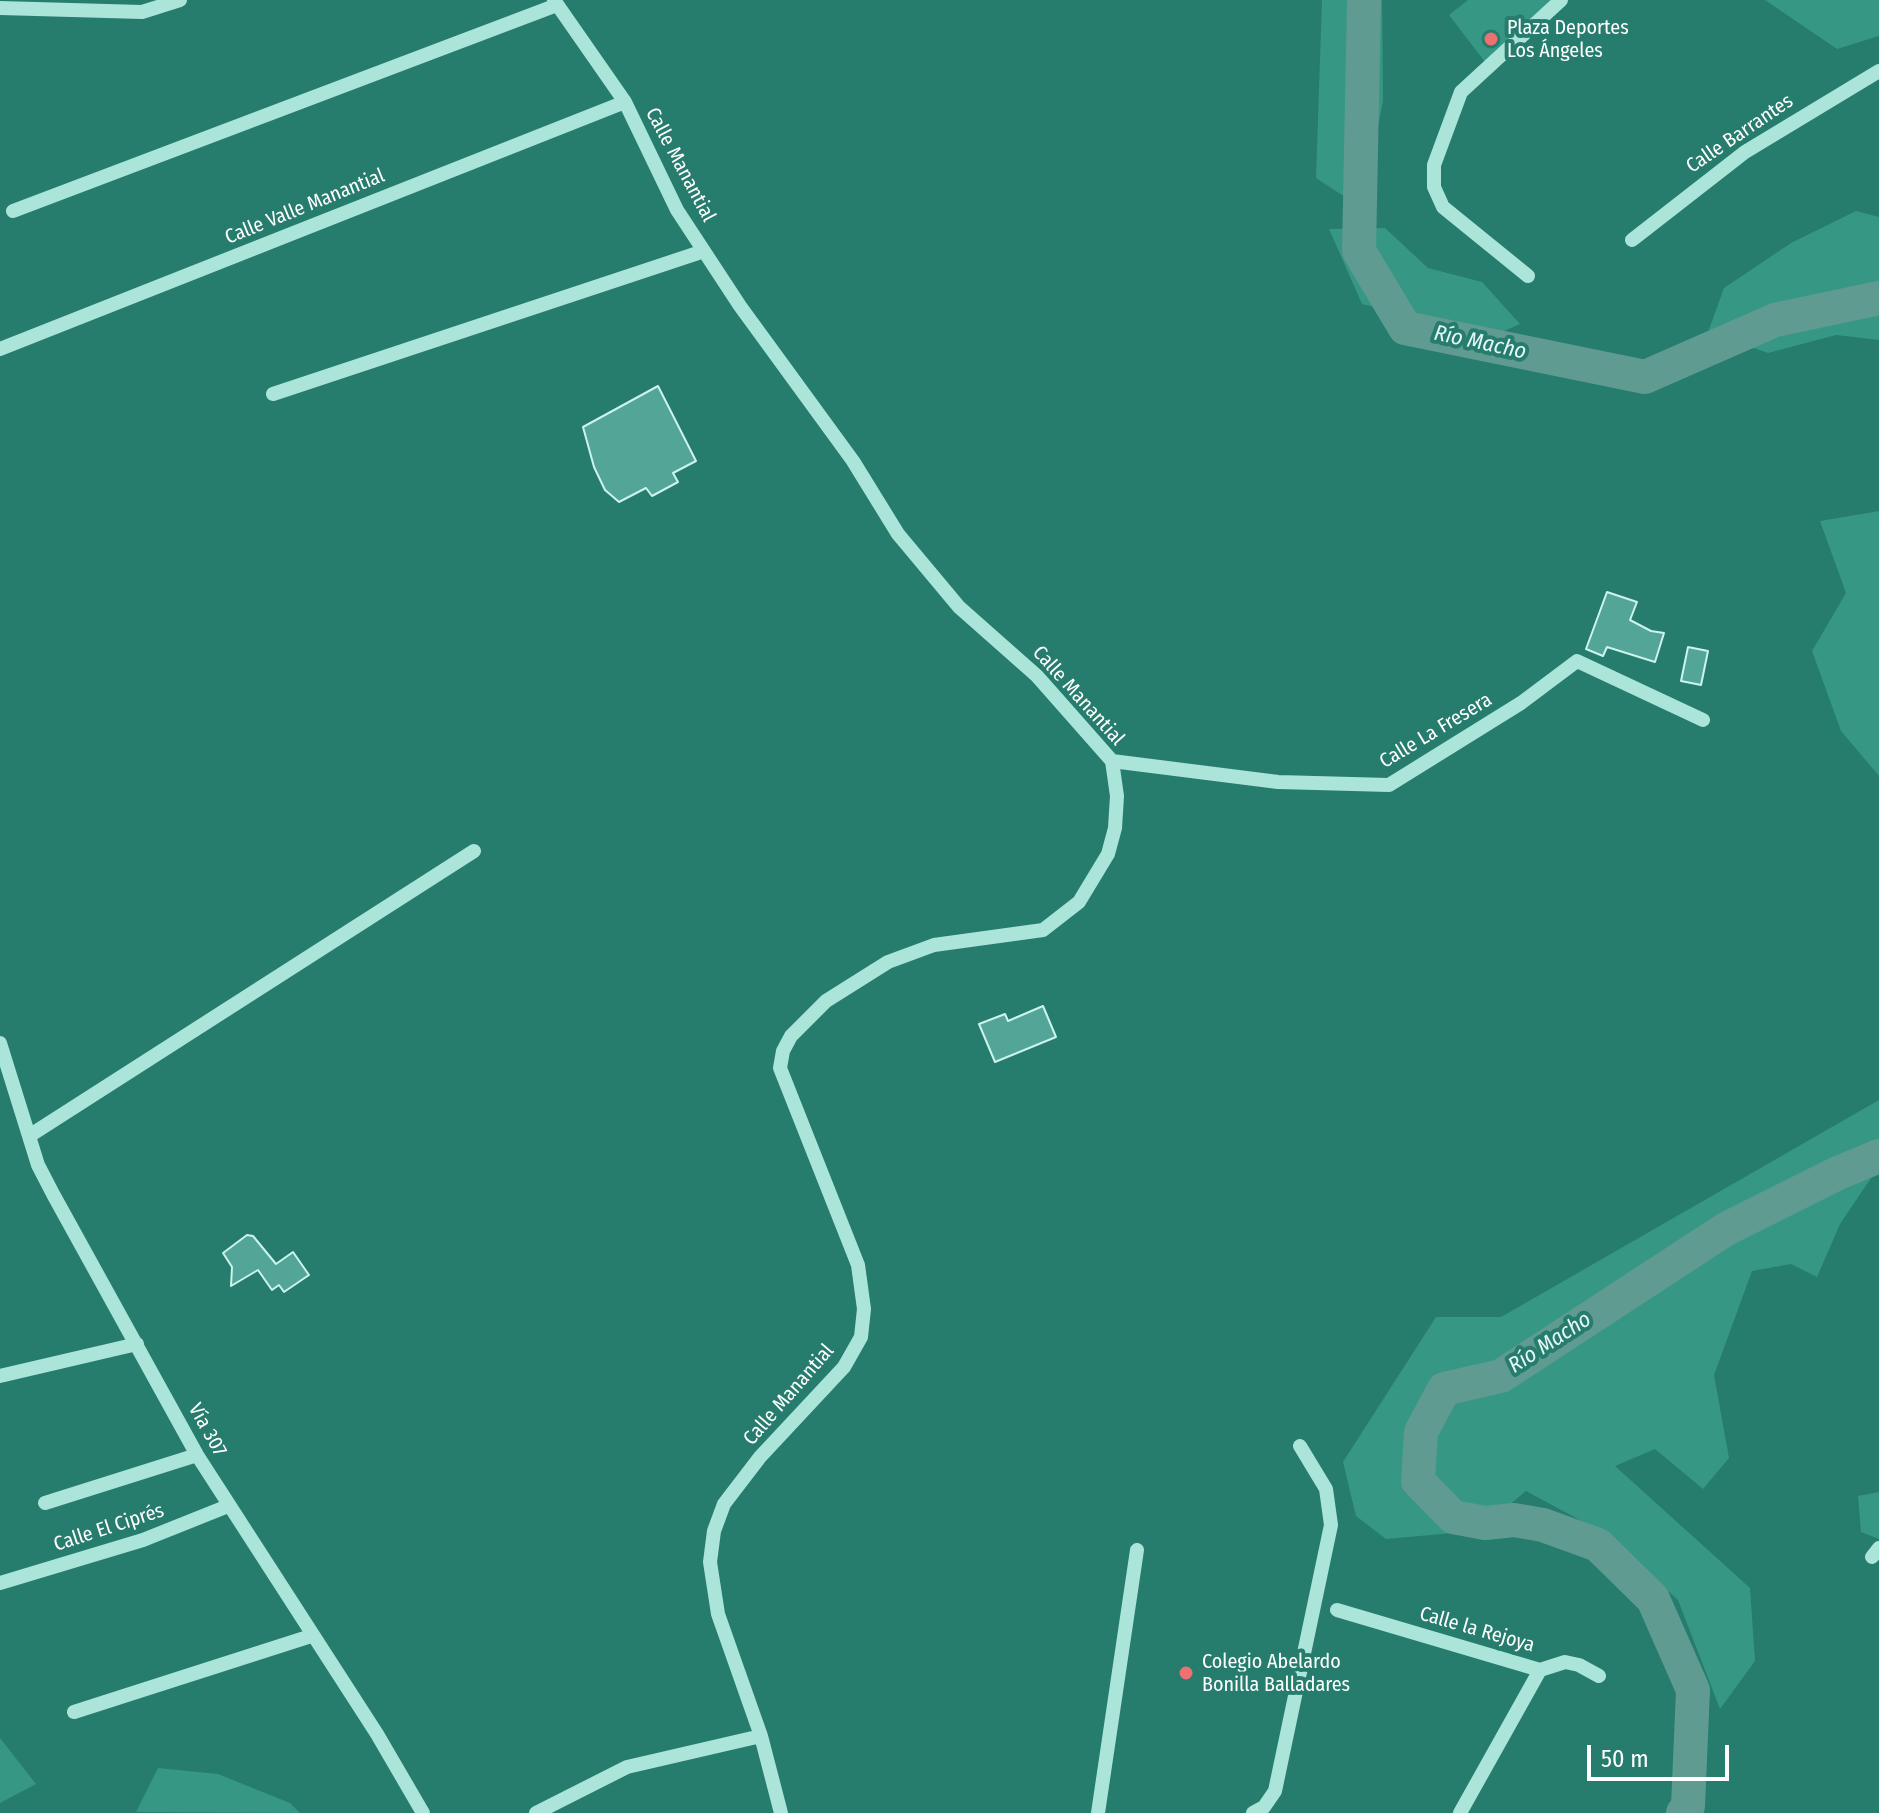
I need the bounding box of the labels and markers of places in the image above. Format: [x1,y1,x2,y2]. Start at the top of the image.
place label: Plaza Deportes Los Ángeles [1507,16,1629,63]
marker: Plaza Deportes Los Ángeles [1482,30,1500,48]
place label: Colegio Abelardo Bonilla Balladares [1202,1650,1350,1697]
marker: Colegio Abelardo Bonilla Balladares [1177,1664,1195,1682]

